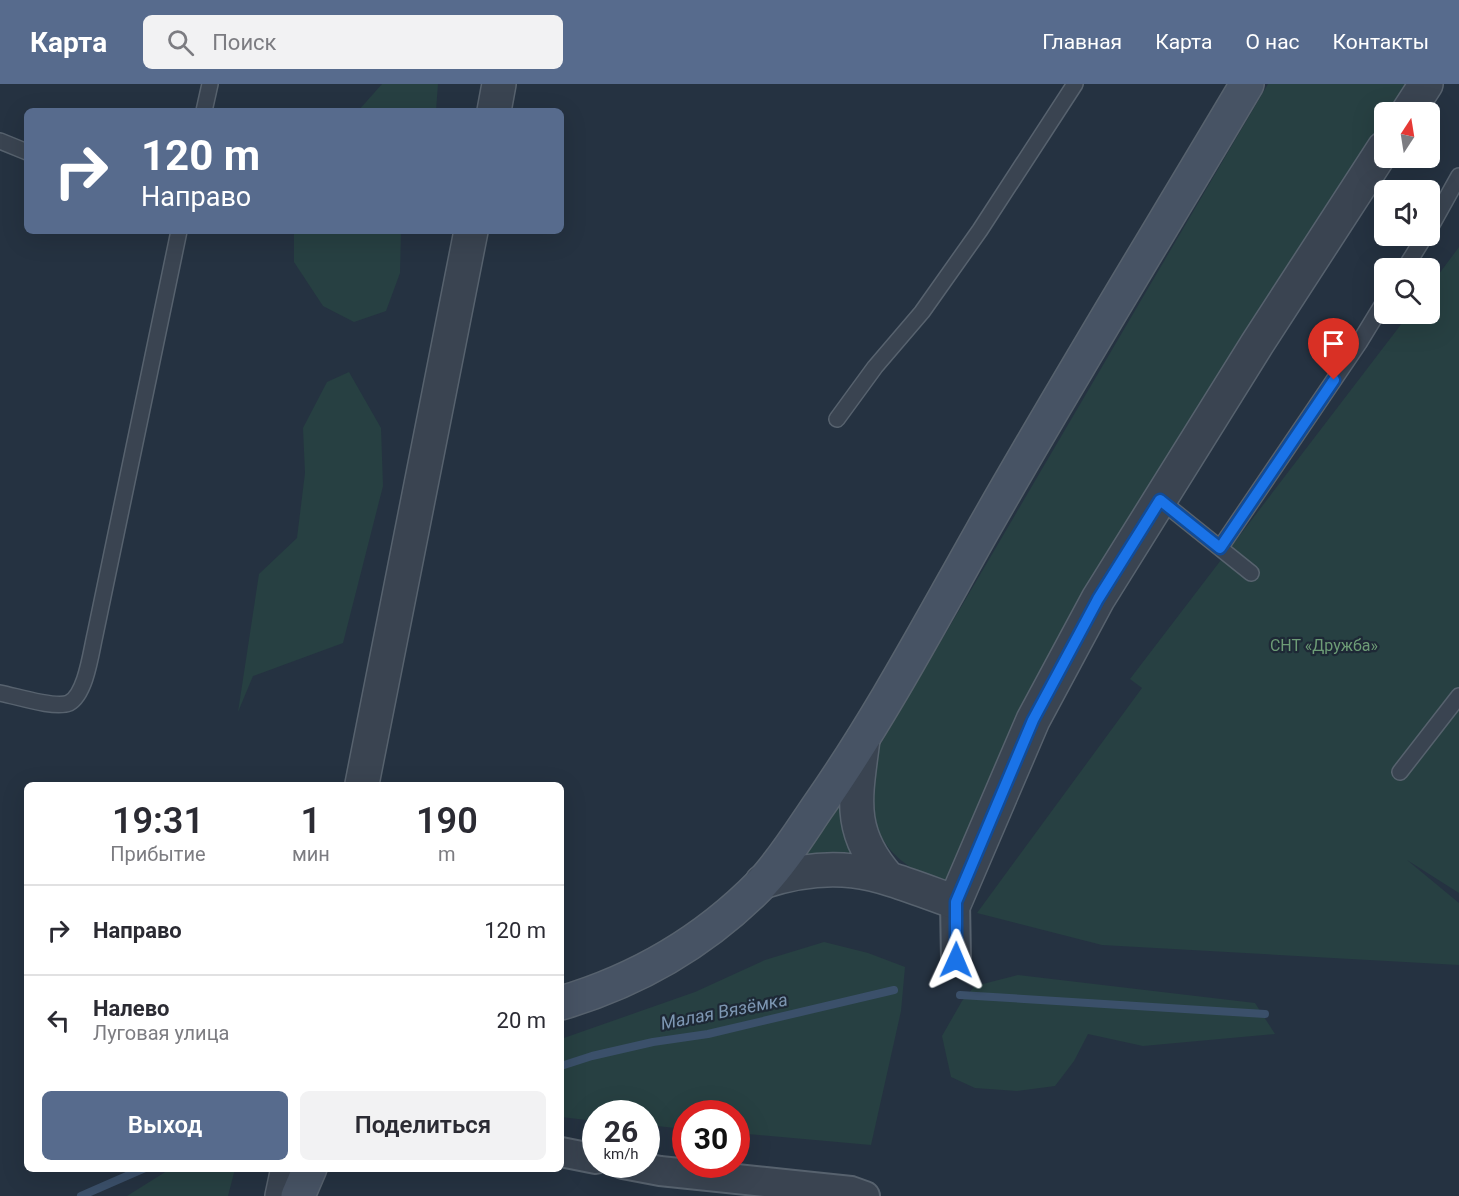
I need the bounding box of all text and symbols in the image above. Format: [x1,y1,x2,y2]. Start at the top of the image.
search box [143,15,563,69]
text: Карта [30,26,107,59]
icon: search [164,26,197,59]
text: Поиск [212,30,277,55]
text: Главная [1042,30,1122,54]
text: Карта [1155,30,1212,54]
text: О нас [1245,30,1300,54]
text: Контакты [1333,30,1429,54]
north arrow [1374,102,1440,168]
map controls [1374,102,1440,324]
text: 120 m [141,131,260,180]
icon: right [42,132,120,210]
button: sound [1374,180,1440,246]
text: Направо [141,181,251,213]
button: search [1374,258,1440,324]
pin [1308,318,1359,380]
icon: arrive [1317,327,1350,360]
park label: СНТ «Дружба» [1270,636,1378,655]
text: 19:31 [112,800,204,842]
text: 1 [301,800,321,842]
text: 190 [416,800,478,842]
text: Прибытие [110,842,206,866]
text: мин [292,842,330,866]
text: m [438,842,456,866]
icon: right [42,914,75,947]
text: Направо [93,918,182,943]
text: 120 m [484,918,546,943]
position arrow [924,928,988,992]
water label: Малая Вязёмка [659,988,789,1034]
text: Налево [93,996,170,1021]
icon: left [42,1004,75,1037]
text: 20 m [497,1008,546,1033]
text: Луговая улица [93,1021,229,1045]
button: Выход [42,1091,288,1160]
button: Поделиться [300,1091,546,1160]
speed limit sign: 30 [672,1100,750,1178]
text: 26 [604,1114,638,1149]
text: km/h [603,1145,639,1163]

